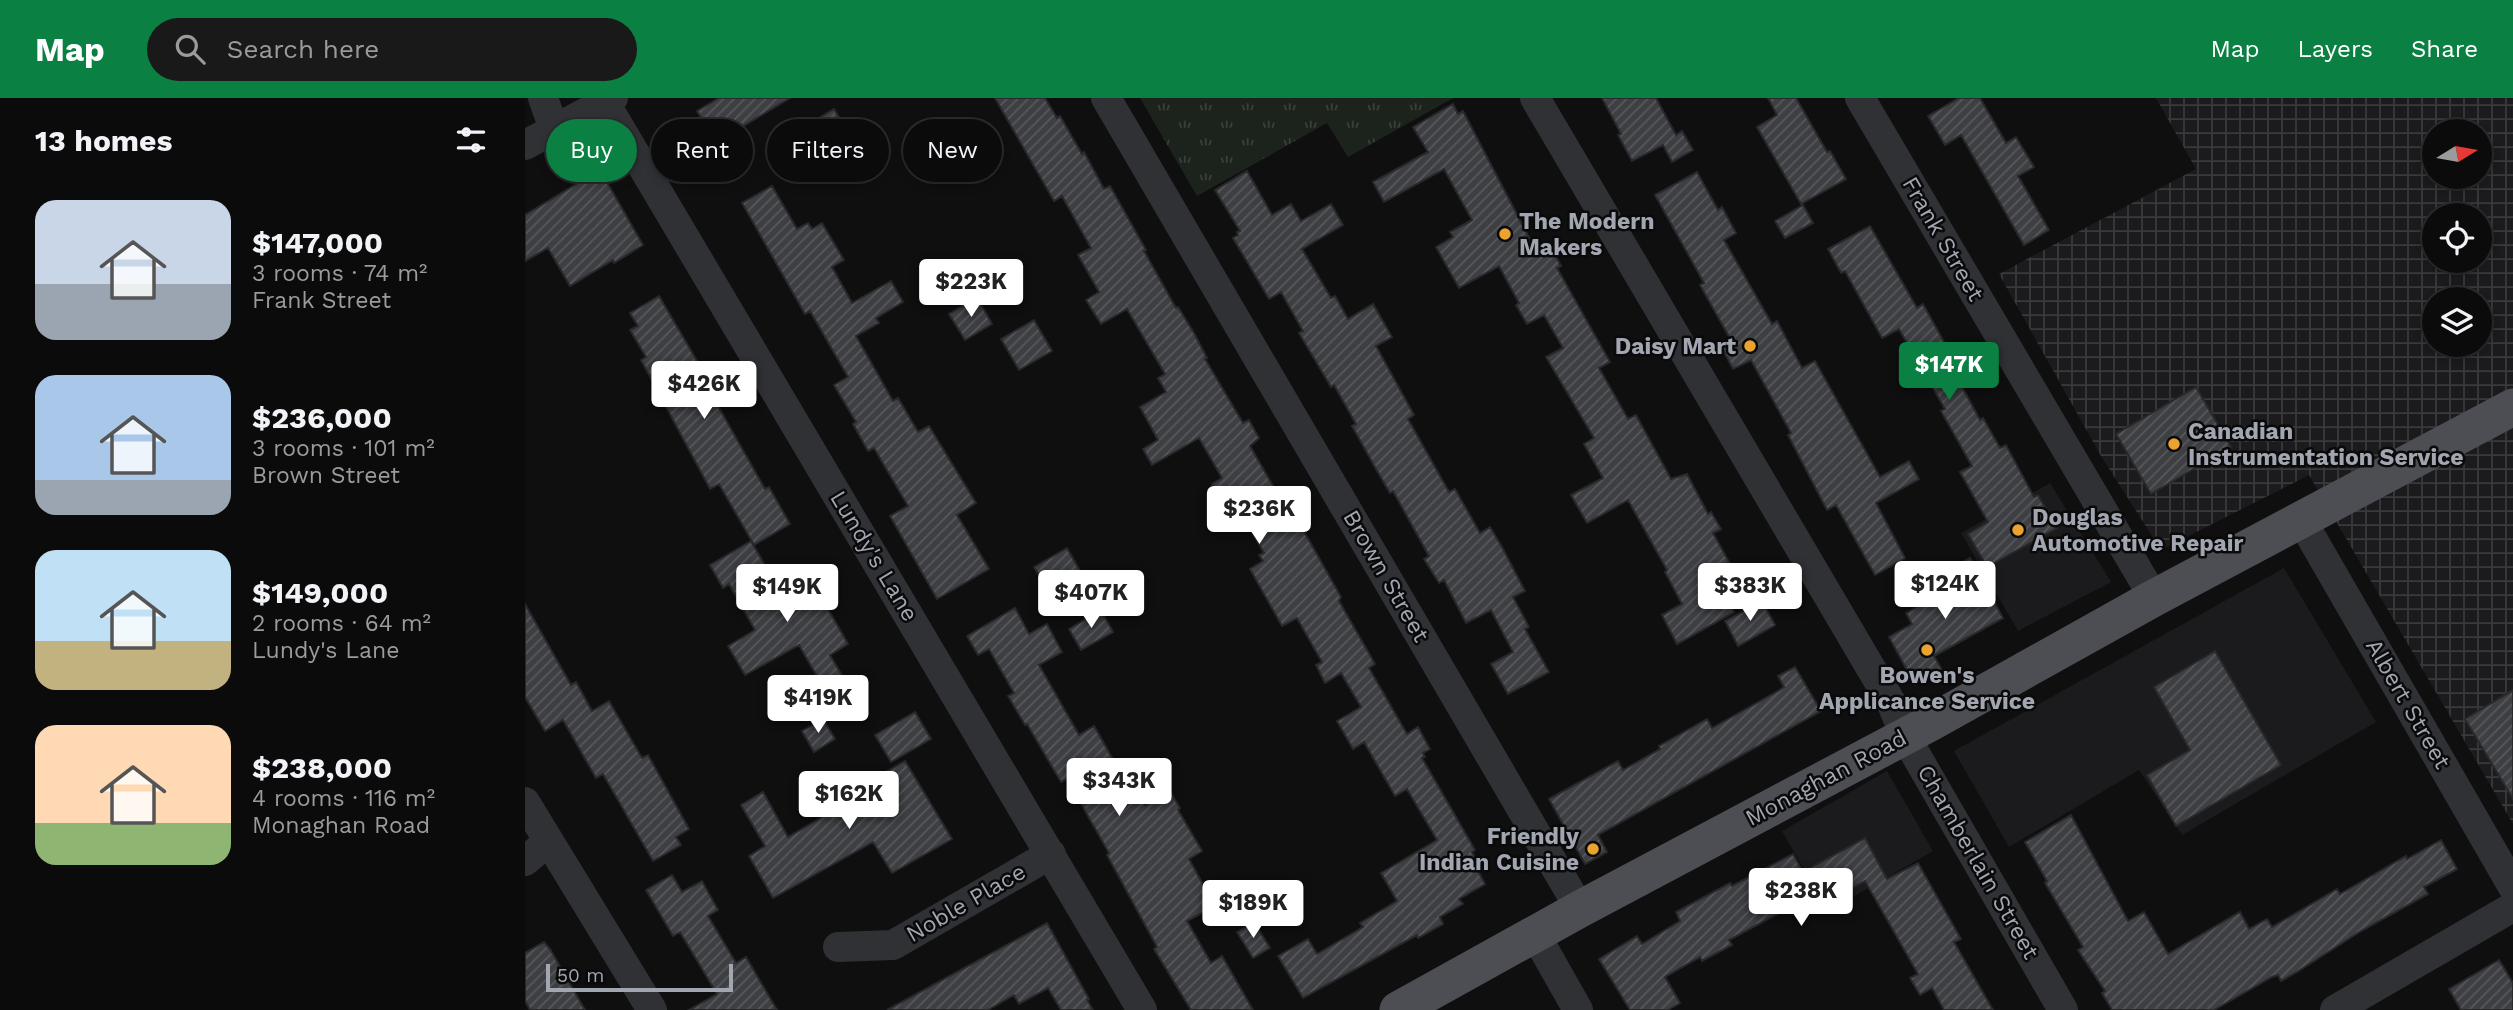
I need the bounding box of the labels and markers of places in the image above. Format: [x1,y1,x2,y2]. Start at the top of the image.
place label: The Modern Makers [1519,208,1655,261]
marker: The Modern Makers [1497,226,1513,242]
pin: $223K [922,260,1020,319]
place label: Daisy Mart [1615,333,1736,360]
marker: Daisy Mart [1742,338,1758,354]
pin: $147K [1900,342,1998,402]
pin: $426K [655,362,753,421]
place label: Canadian Instrumentation Service [2188,418,2464,471]
marker: Canadian Instrumentation Service [2166,436,2182,452]
pin: $236K [1210,486,1308,546]
place label: Douglas Automotive Repair [2032,504,2244,557]
marker: Douglas Automotive Repair [2010,522,2026,538]
pin: $124K [1896,561,1994,621]
pin: $149K [738,564,836,624]
pin: $383K [1701,564,1799,623]
pin: $407K [1042,570,1140,630]
marker: Bowen's Applicance Service [1919,642,1935,658]
place label: Bowen's Applicance Service [1819,662,2035,715]
pin: $419K [769,676,867,735]
pin: $343K [1070,758,1168,818]
pin: $162K [800,772,898,831]
place label: Friendly Indian Cuisine [1419,823,1579,876]
marker: Friendly Indian Cuisine [1585,841,1601,857]
pin: $238K [1752,868,1850,928]
pin: $189K [1204,880,1302,940]

